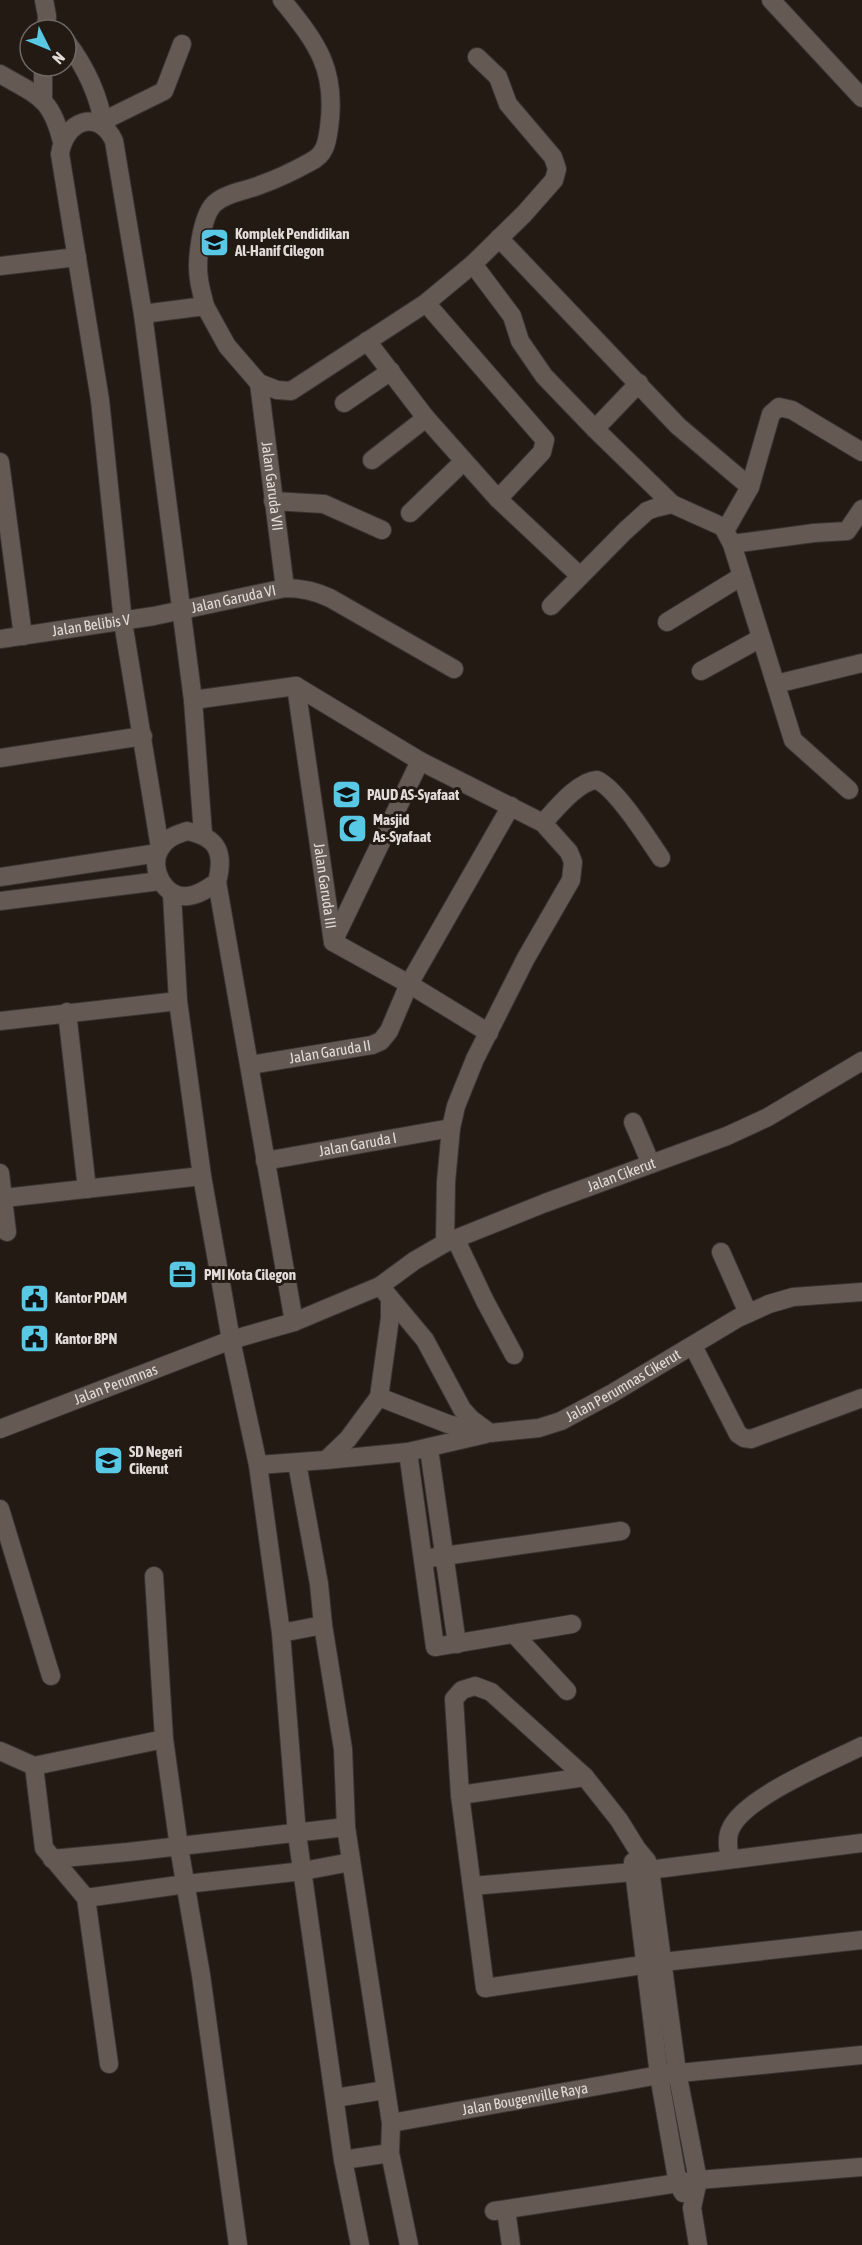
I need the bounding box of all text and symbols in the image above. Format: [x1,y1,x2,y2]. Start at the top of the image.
north arrow [18,18,78,78]
text: N [49,49,69,68]
place label: Komplek Pendidikan Al-Hanif Cilegon [234,225,350,259]
school or university icon: Komplek Pendidikan Al-Hanif Cilegon [198,227,230,259]
street label: Jalan Garuda VII [258,440,287,532]
street label: Jalan Garuda VI [190,581,277,616]
street label: Jalan Belibis V [51,611,132,639]
school or university icon: PAUD AS-Syafaat [330,779,362,811]
place label: PAUD AS-Syafaat [367,786,460,803]
place label: Masjid As-Syafaat [372,811,432,845]
mosque icon: Masjid As-Syafaat [336,813,368,845]
street label: Jalan Garuda III [311,842,340,930]
street label: Jalan Garuda II [288,1036,372,1066]
street label: Jalan Garuda I [317,1129,398,1159]
street label: Jalan Cikerut [585,1154,658,1195]
office icon: PMI Kota Cilegon [167,1259,199,1291]
place label: PMI Kota Cilegon [204,1266,296,1283]
public building icon: Kantor PDAM [18,1282,50,1314]
place label: Kantor PDAM [55,1289,127,1306]
public building icon: Kantor BPN [18,1323,50,1355]
place label: Kantor BPN [55,1330,117,1347]
street label: Jalan Perumnas Cikerut [563,1345,683,1425]
street label: Jalan Perumnas [71,1360,160,1408]
place label: SD Negeri Cikerut [129,1443,182,1477]
school or university icon: SD Negeri Cikerut [92,1445,124,1477]
street label: Jalan Bougenville Raya [460,2079,589,2118]

